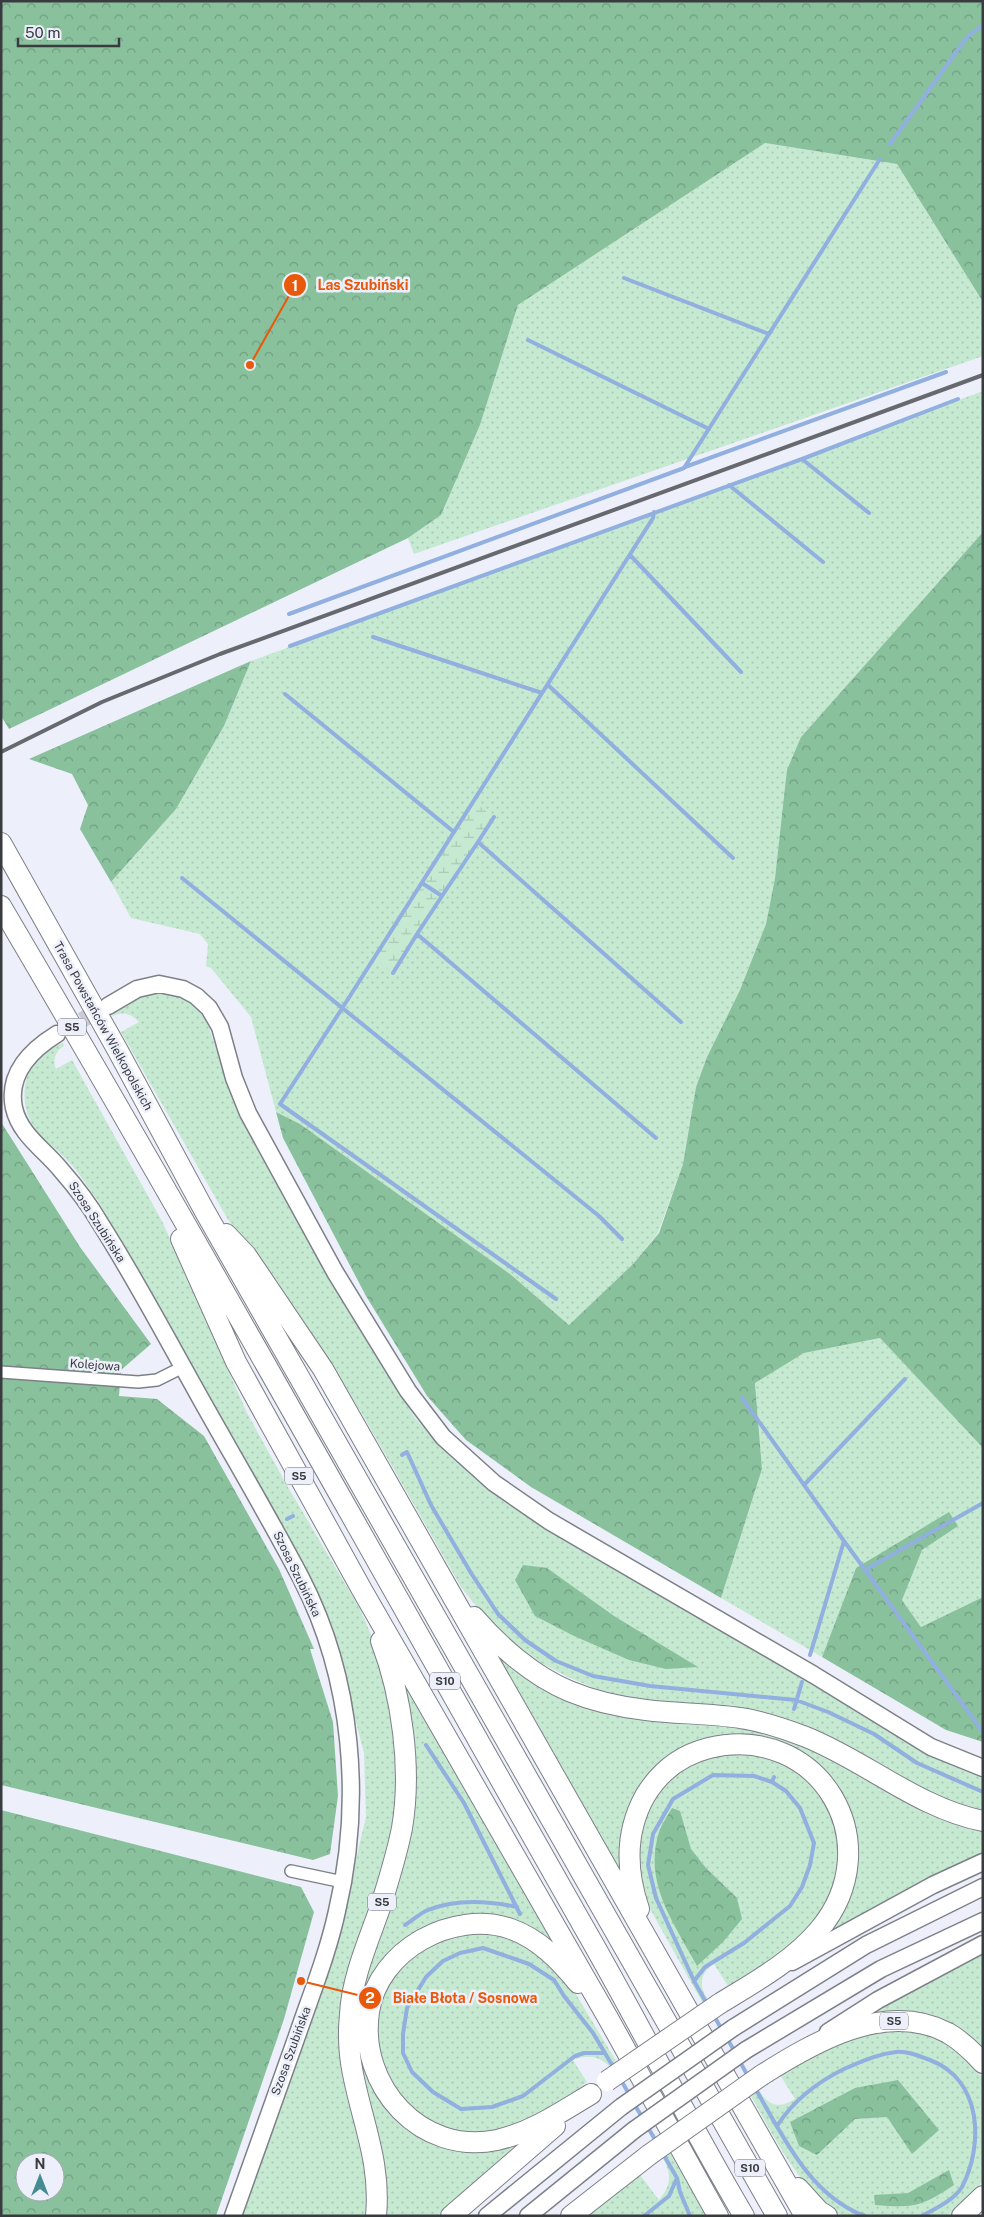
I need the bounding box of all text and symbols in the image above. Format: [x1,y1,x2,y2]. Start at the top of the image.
scale bar [18,15,119,47]
text: 50 m [25,24,60,41]
callout: Las Szubiński [282,271,418,300]
text: 1 [292,277,298,294]
text: Las Szubiński [318,277,408,293]
street label: Trasa Powstańców Wielkopolskich [51,939,155,1113]
road number: S5 [58,1019,86,1036]
street label: Szosa Szubińska [66,1179,128,1265]
street label: Kolejowa [69,1356,121,1374]
road number: S5 [285,1468,313,1484]
street label: Szosa Szubińska [270,1529,324,1619]
road number: S10 [430,1672,460,1690]
road number: S5 [368,1894,396,1910]
callout: Białe Błota / Sosnowa [358,1983,547,2012]
text: 2 [365,1989,375,2006]
text: Białe Błota / Sosnowa [393,1990,537,2006]
street label: Szosa Szubińska [268,2005,314,2097]
road number: S5 [880,2012,908,2030]
north arrow [15,2152,65,2202]
text: N [35,2156,45,2172]
road number: S10 [735,2160,765,2176]

